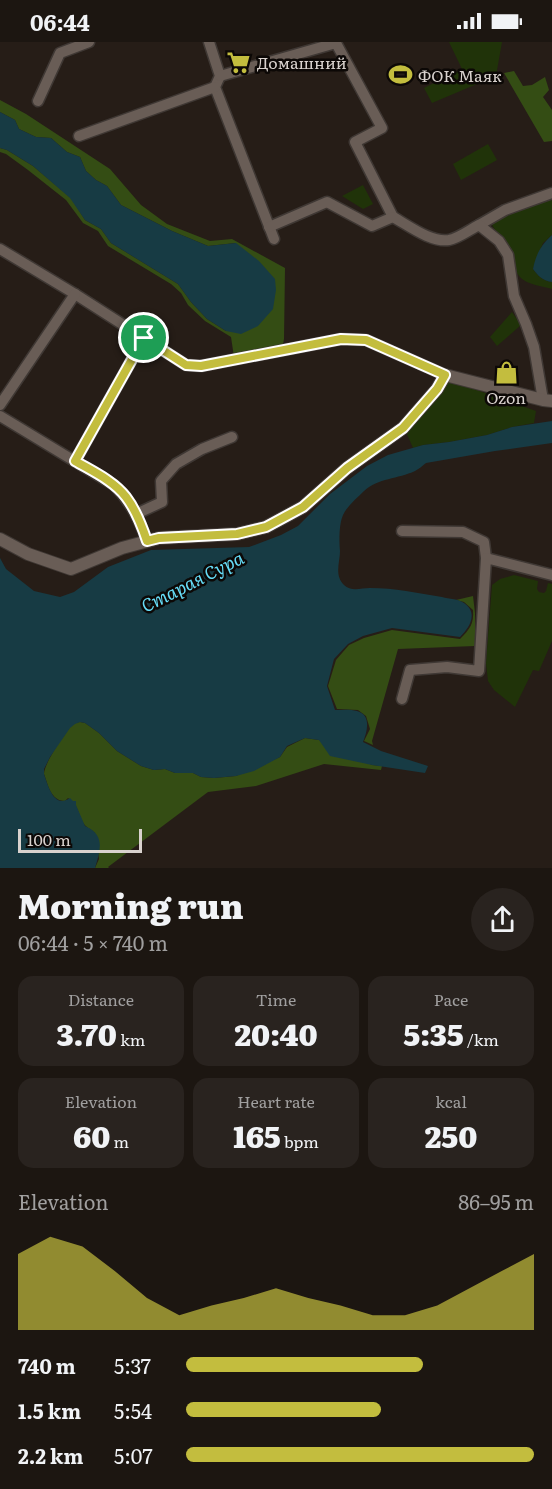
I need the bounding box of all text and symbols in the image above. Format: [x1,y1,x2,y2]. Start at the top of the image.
text: 06:44 [30,5,90,38]
supermarket icon: Домашний [226,49,252,75]
place label: Домашний [257,50,347,74]
sports icon: ФОК Маяк [387,62,413,88]
place label: ФОК Маяк [418,63,502,87]
pin [118,312,169,363]
icon: arrive [127,321,160,354]
shop icon: Ozon [493,359,519,385]
place label: Ozon [486,385,526,409]
water label: Старая Сура [136,543,249,618]
scale bar [18,826,142,854]
text: 100 m [27,827,71,851]
text: Morning run [18,880,244,929]
button: share [471,888,534,951]
text: 06:44 · 5 × 740 m [18,927,168,957]
text: Distance [68,987,134,1011]
text: Time [256,987,296,1011]
text: Pace [434,987,468,1011]
text: 3.70 [57,1011,117,1055]
text: 20:40 [234,1011,318,1055]
text: 5:35 [403,1011,464,1055]
text: km [117,1027,145,1051]
text: /km [464,1027,499,1051]
text: Elevation [65,1089,137,1113]
text: Heart rate [237,1089,315,1113]
text: kcal [435,1089,467,1113]
text: 60 [73,1113,110,1157]
text: 165 [233,1113,281,1157]
text: 250 [425,1113,477,1157]
text: m [110,1129,129,1153]
text: bpm [281,1129,319,1153]
text: Elevation [18,1186,108,1216]
text: 86–95 m [458,1186,534,1216]
text: 740 m [18,1350,76,1380]
text: 5:37 [114,1350,151,1380]
text: 1.5 km [18,1395,81,1425]
text: 5:54 [114,1395,152,1425]
text: 2.2 km [18,1440,83,1470]
text: 5:07 [114,1440,153,1470]

